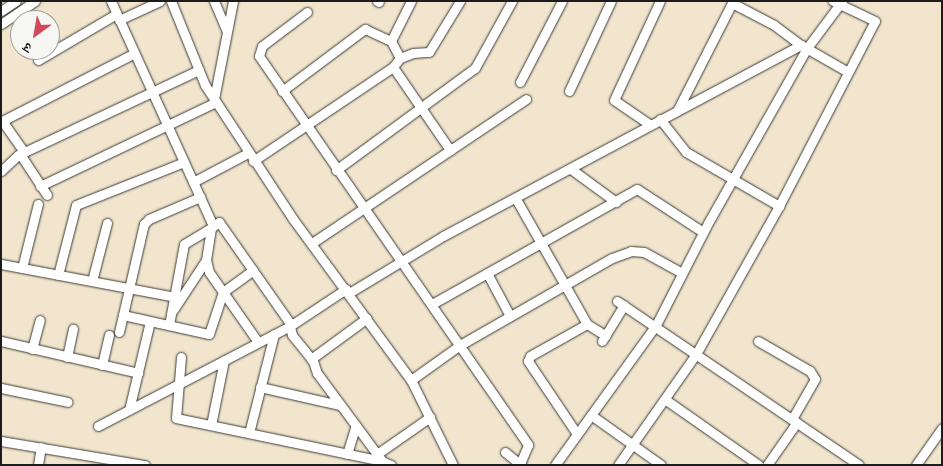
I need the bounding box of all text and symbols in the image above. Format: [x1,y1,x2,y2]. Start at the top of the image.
north arrow [10,10,60,60]
text: उ [19,37,35,57]

